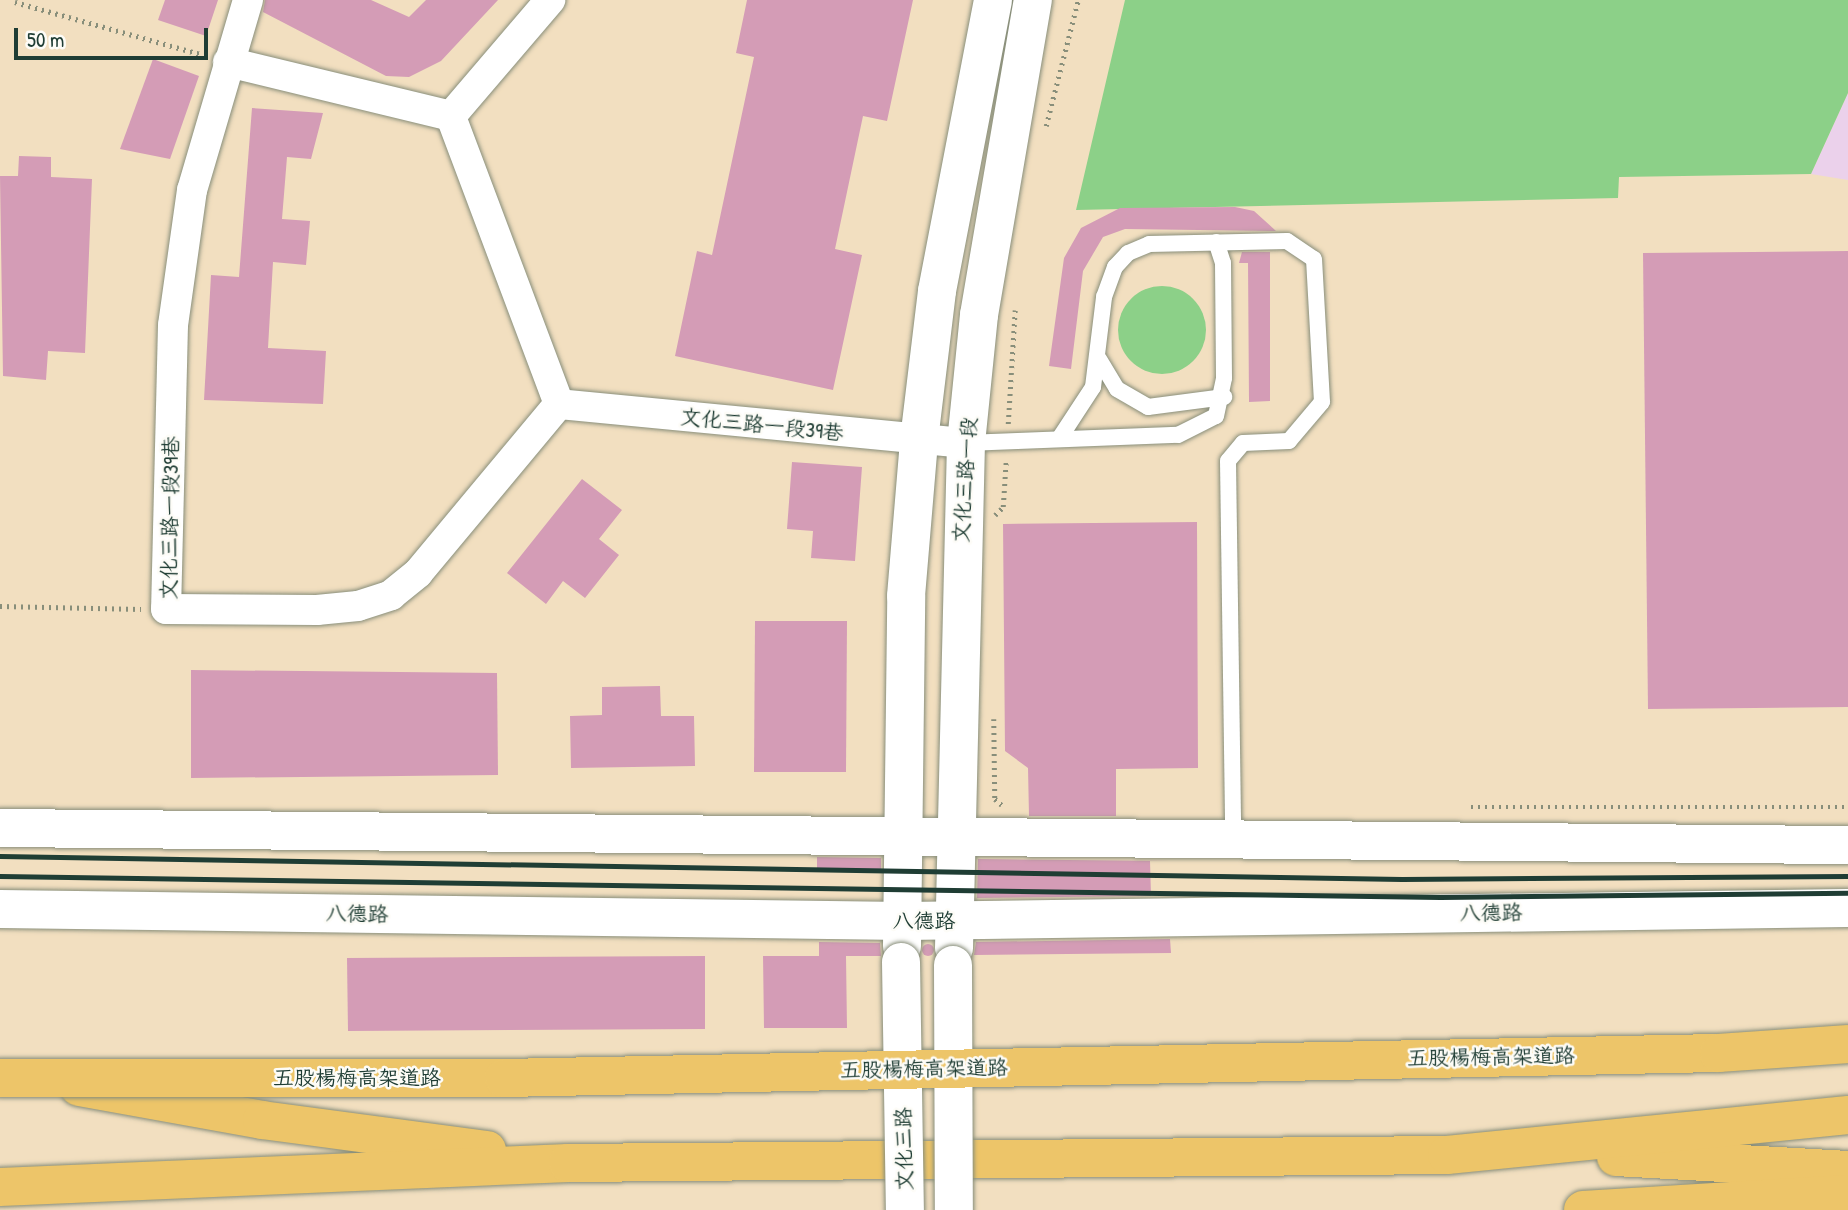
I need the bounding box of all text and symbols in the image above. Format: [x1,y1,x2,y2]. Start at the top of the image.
scale bar [18,14,212,58]
text: 50 m [27,25,64,54]
street label: 文化三路一段39巷 [679,404,845,446]
street label: 文化三路一段 [948,416,982,544]
street label: 文化三路一段39巷 [156,436,184,600]
street label: 八德路 [1459,900,1523,926]
street label: 八德路 [325,901,389,927]
street label: 八德路 [893,908,955,934]
street label: 五股楊梅高架道路 [1407,1043,1575,1071]
street label: 五股楊梅高架道路 [840,1055,1008,1083]
street label: 五股楊梅高架道路 [273,1065,441,1091]
street label: 文化三路 [891,1107,917,1191]

